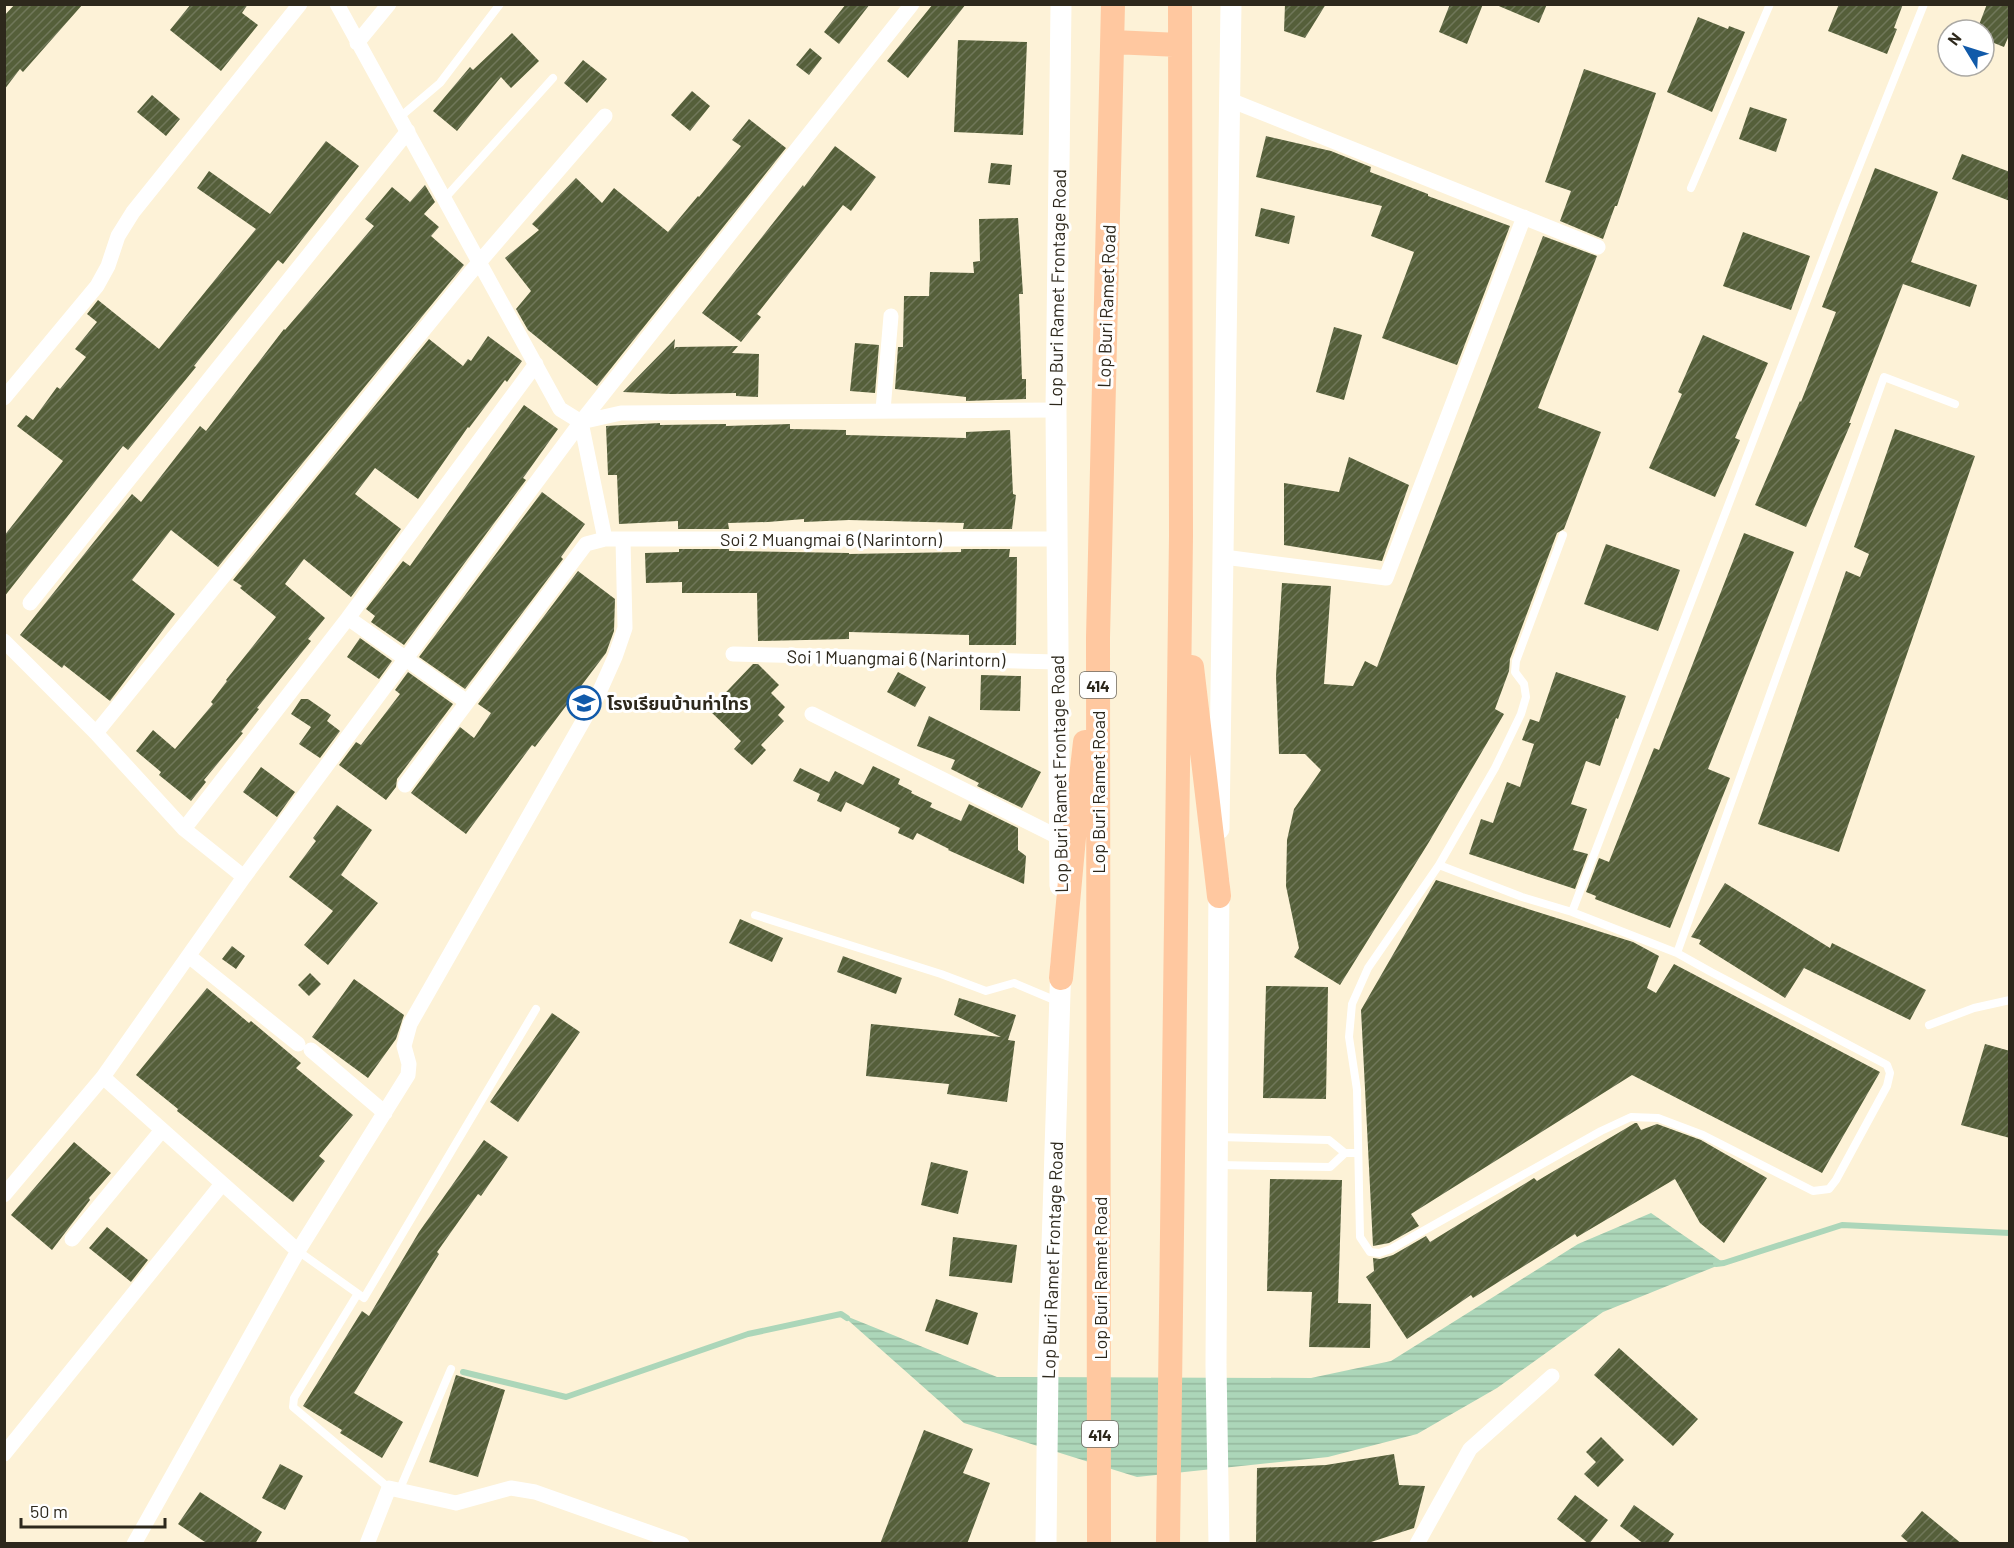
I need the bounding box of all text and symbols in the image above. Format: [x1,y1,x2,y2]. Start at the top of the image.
north arrow [1936,18,1996,78]
text: N [1943,28,1965,48]
street label: Lop Buri Ramet Frontage Road [1044,169,1070,407]
street label: Lop Buri Ramet Road [1092,224,1120,388]
street label: Soi 2 Muangmai 6 (Narintorn) [720,528,942,550]
street label: Soi 1 Muangmai 6 (Narintorn) [787,645,1006,671]
street label: Lop Buri Ramet Frontage Road [1046,655,1072,893]
road number: 414 [1080,672,1116,698]
school or university icon: โรงเรียนบ้านท่าไทร [566,685,602,721]
place label: โรงเรียนบ้านท่าไทร [607,692,748,714]
street label: Lop Buri Ramet Road [1087,710,1109,874]
street label: Lop Buri Ramet Frontage Road [1037,1141,1067,1379]
street label: Lop Buri Ramet Road [1089,1196,1111,1360]
road number: 414 [1082,1421,1118,1447]
scale bar [21,1491,165,1529]
text: 50 m [30,1500,68,1522]

